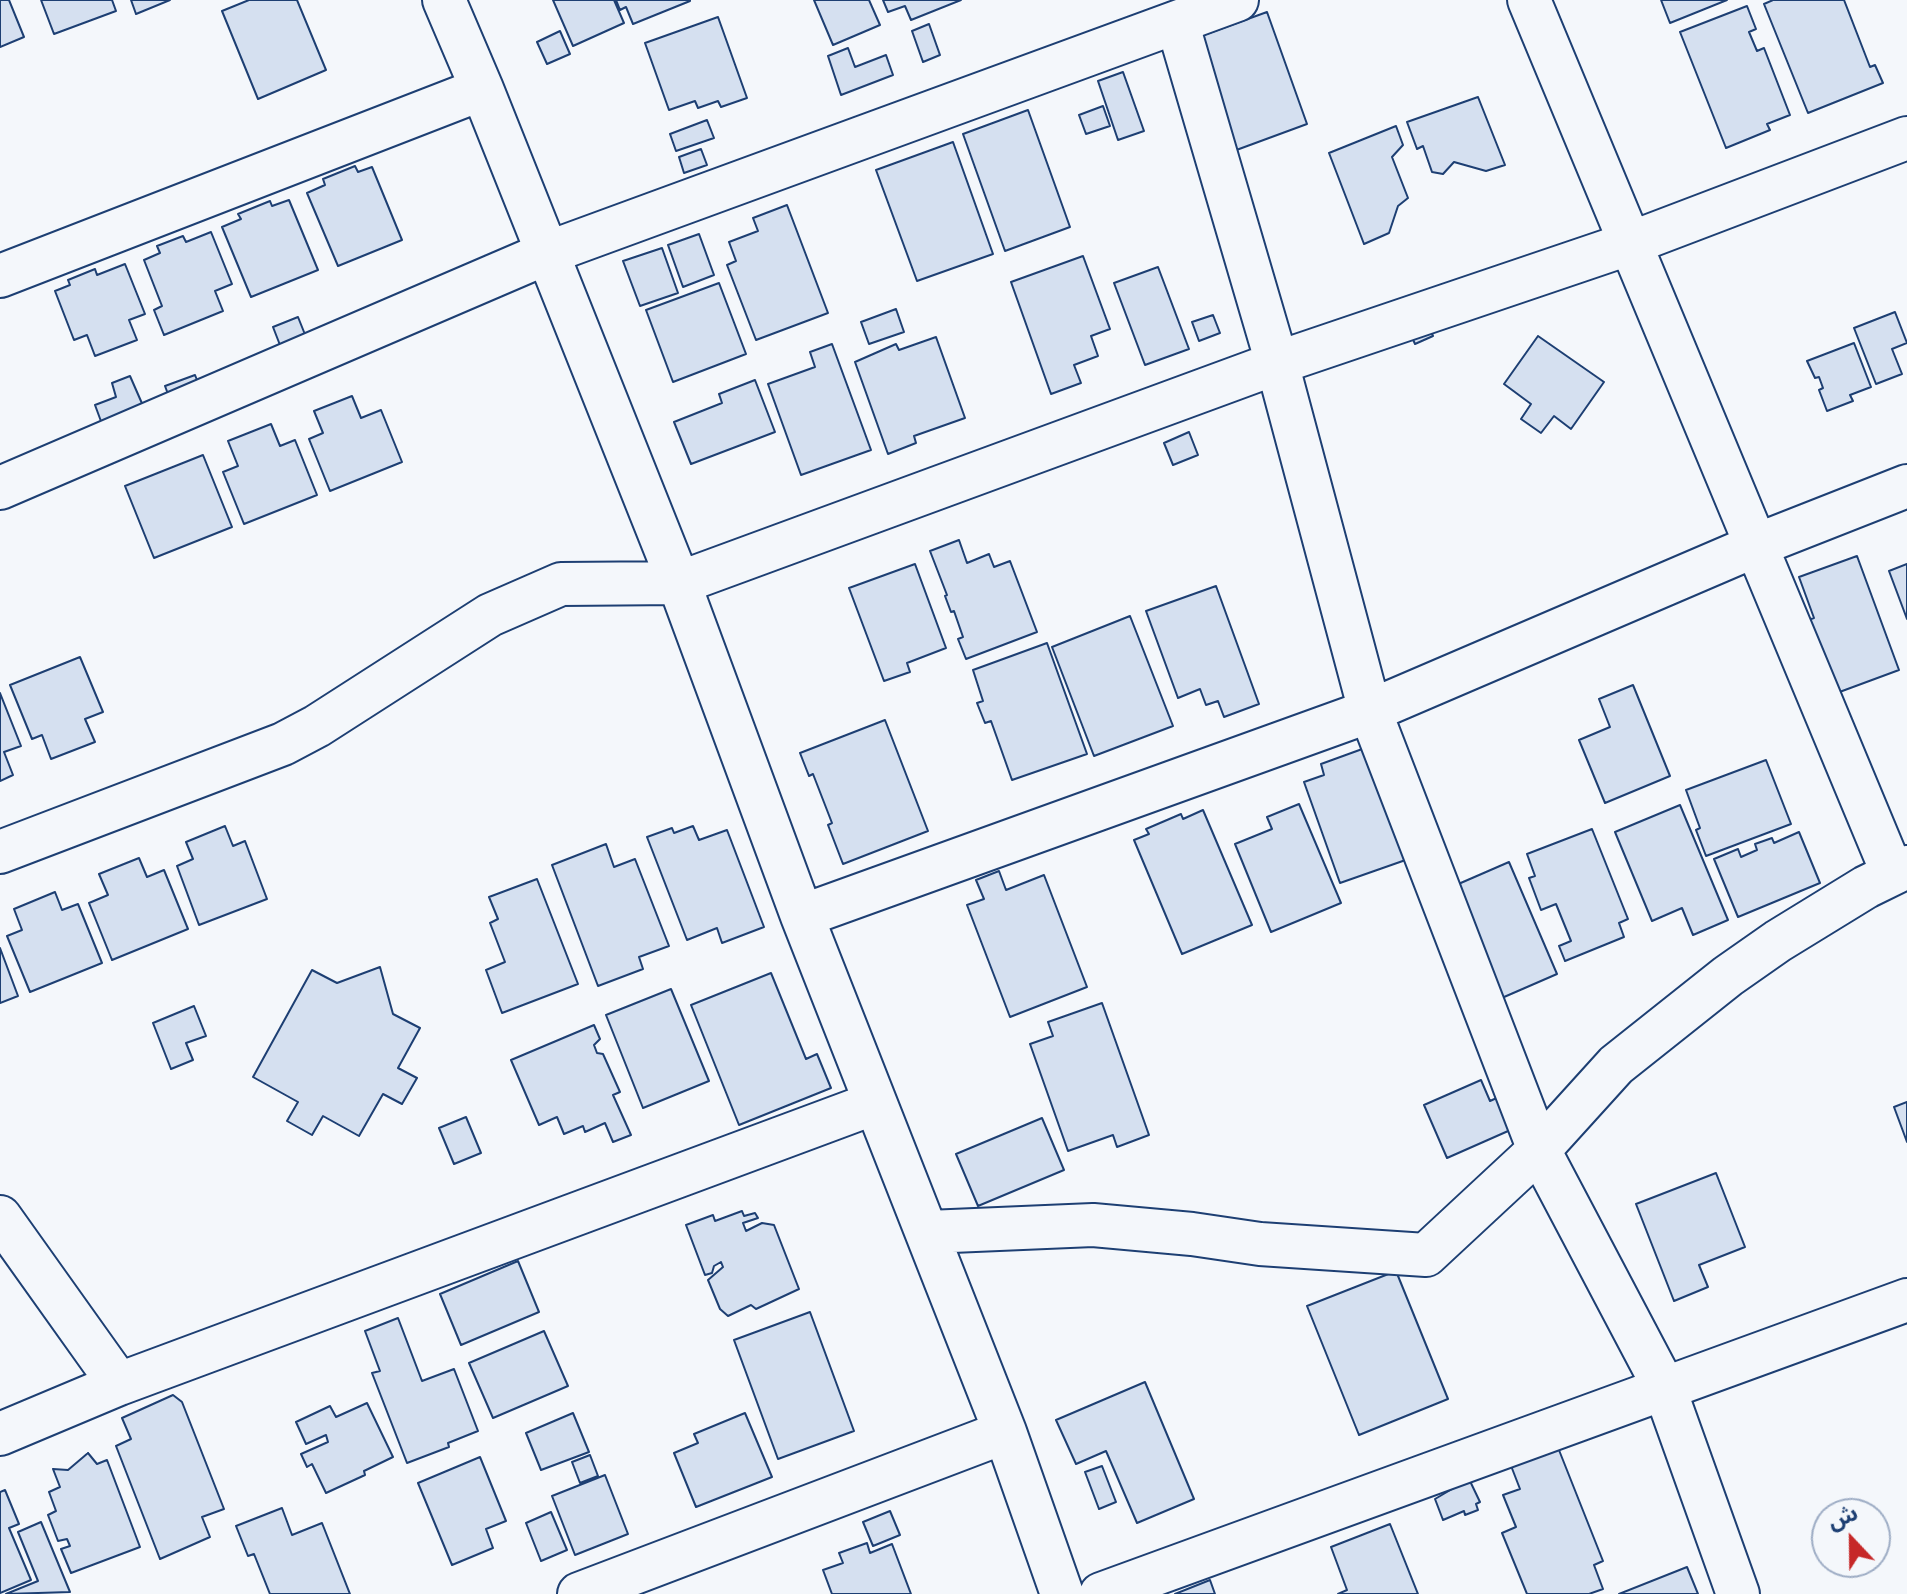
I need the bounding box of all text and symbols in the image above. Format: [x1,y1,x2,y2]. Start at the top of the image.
north arrow [1811,1498,1891,1578]
text: ش [1823,1498,1862,1536]

